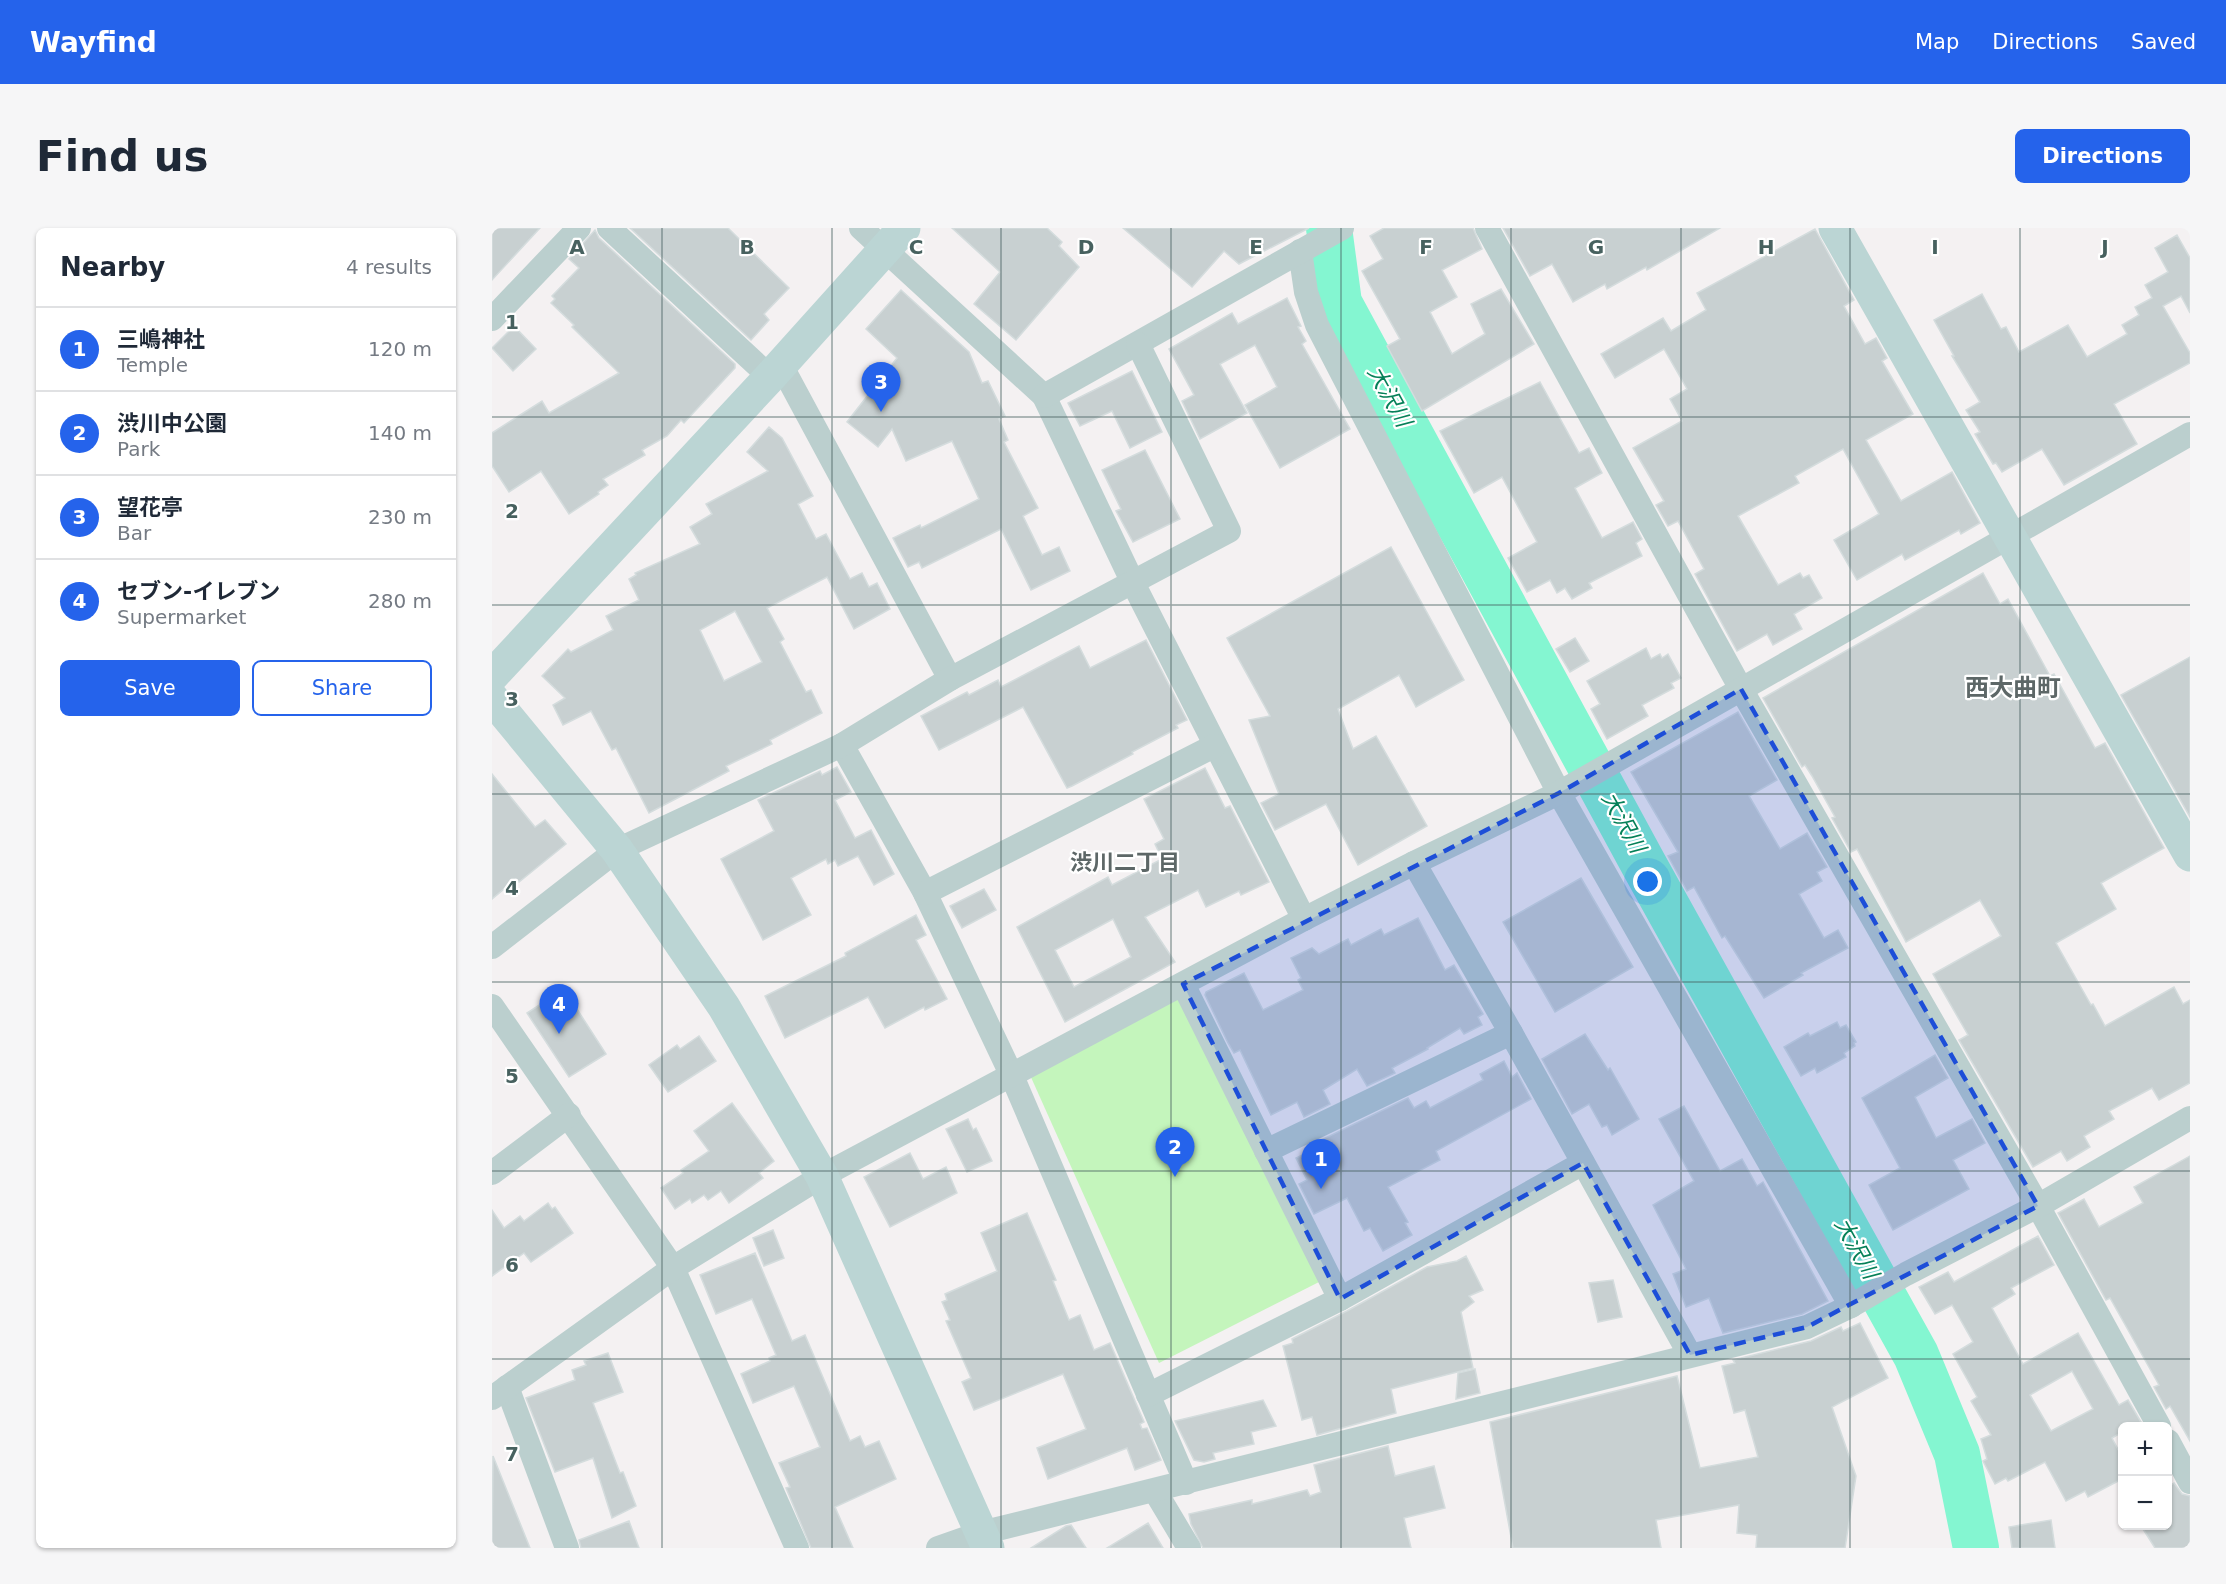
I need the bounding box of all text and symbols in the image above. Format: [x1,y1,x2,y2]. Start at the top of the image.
text: Wayfind [30,26,157,59]
text: Map [1915,30,1959,54]
text: Directions [1992,30,2098,54]
text: Saved [2131,30,2196,54]
button: Directions [2015,129,2190,183]
text: Find us [36,132,209,181]
text: A [569,235,585,259]
text: B [739,235,755,259]
text: C [909,235,923,259]
text: D [1078,235,1094,259]
text: E [1249,235,1263,259]
text: F [1419,235,1433,259]
text: G [1588,235,1604,259]
text: H [1758,235,1774,259]
text: I [1931,235,1939,259]
text: J [2099,235,2109,259]
text: Nearby [60,252,165,282]
text: 4 results [346,255,432,279]
text: 1 [505,310,519,334]
text: 三嶋神社 [117,327,205,352]
text: 1 [73,337,86,361]
text: 120 m [368,337,432,361]
text: Temple [117,353,188,377]
water label: 大沢川 [1363,361,1417,433]
pin: 3 [862,362,900,412]
text: 渋川中公園 [117,411,227,436]
text: 2 [73,421,86,445]
text: 140 m [368,421,432,445]
text: Park [117,437,160,461]
text: 望花亭 [117,495,183,520]
text: 2 [505,499,519,523]
text: 3 [73,505,86,529]
text: 230 m [368,505,432,529]
text: Bar [117,521,151,545]
text: セブン-イレブン [117,579,280,604]
text: 4 [73,589,86,613]
text: 280 m [368,589,432,613]
text: Supermarket [117,605,246,629]
button: Save [60,660,240,716]
button: Share [252,660,432,716]
district label: 西大曲町 [1965,674,2061,702]
text: 3 [505,687,519,711]
water label: 大沢川 [1597,787,1651,859]
district label: 渋川二丁目 [1070,850,1180,875]
your location [1633,867,1662,896]
text: 4 [505,876,519,900]
pin: 4 [540,984,578,1034]
text: 5 [505,1064,519,1088]
pin: 2 [1156,1128,1194,1177]
pin: 1 [1302,1140,1340,1189]
water label: 大沢川 [1830,1213,1884,1285]
text: 6 [505,1253,519,1277]
map controls [2118,1422,2172,1530]
button: + [2118,1422,2172,1476]
text: 7 [505,1442,519,1466]
button: − [2118,1476,2172,1530]

